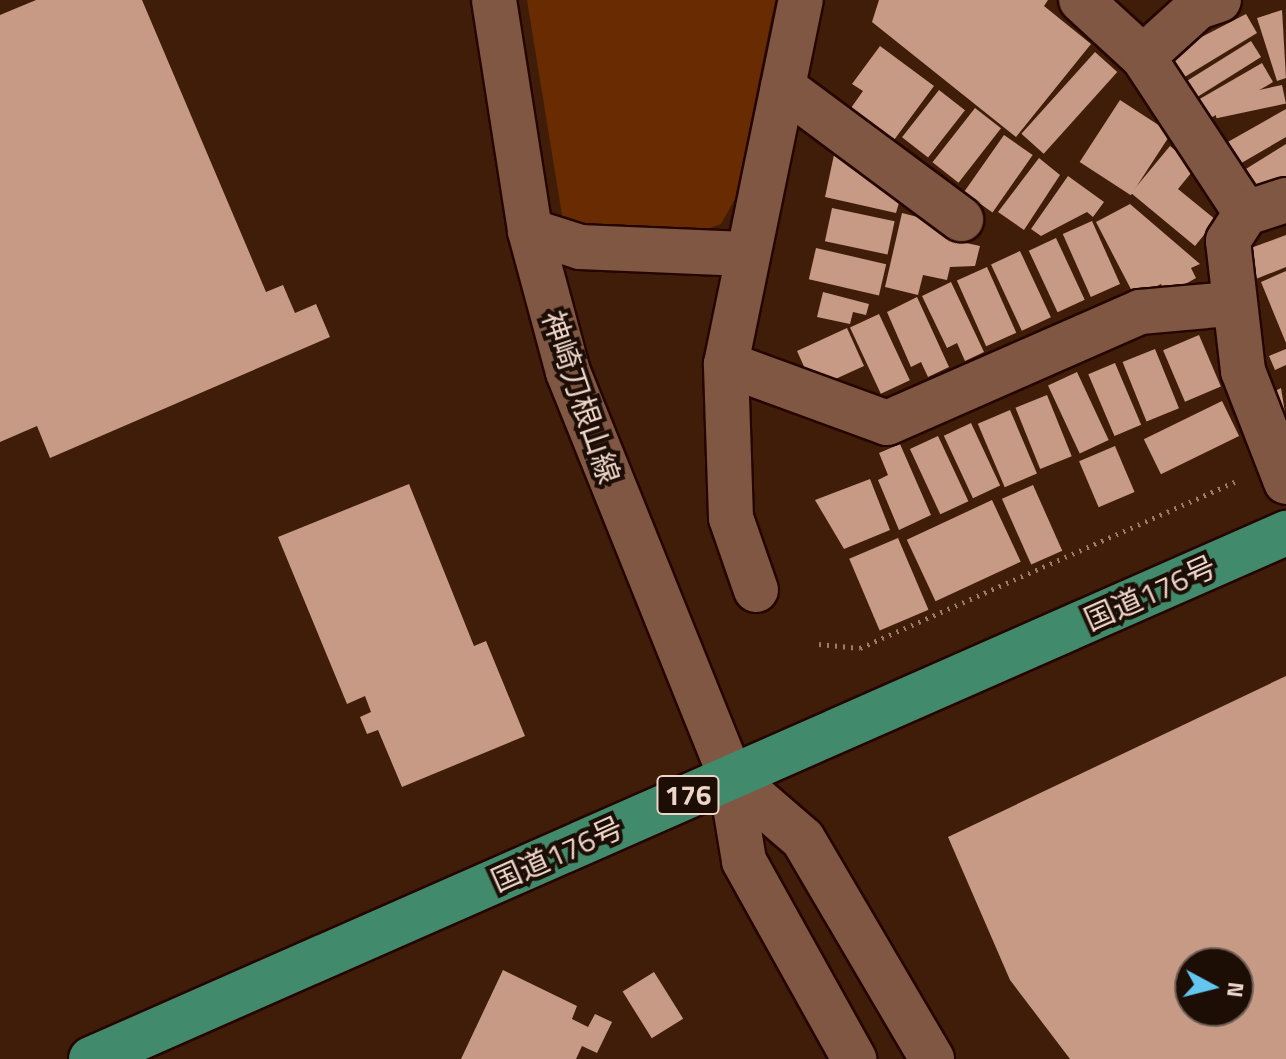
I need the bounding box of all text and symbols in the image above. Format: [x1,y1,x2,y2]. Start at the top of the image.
street label: 神崎刀根山線 [535,306,627,488]
street label: 国道176号 [1079,548,1221,638]
road number: 176 [656,771,720,819]
street label: 国道176号 [486,809,628,899]
north arrow [1174,947,1254,1027]
text: N [1218,980,1254,999]

